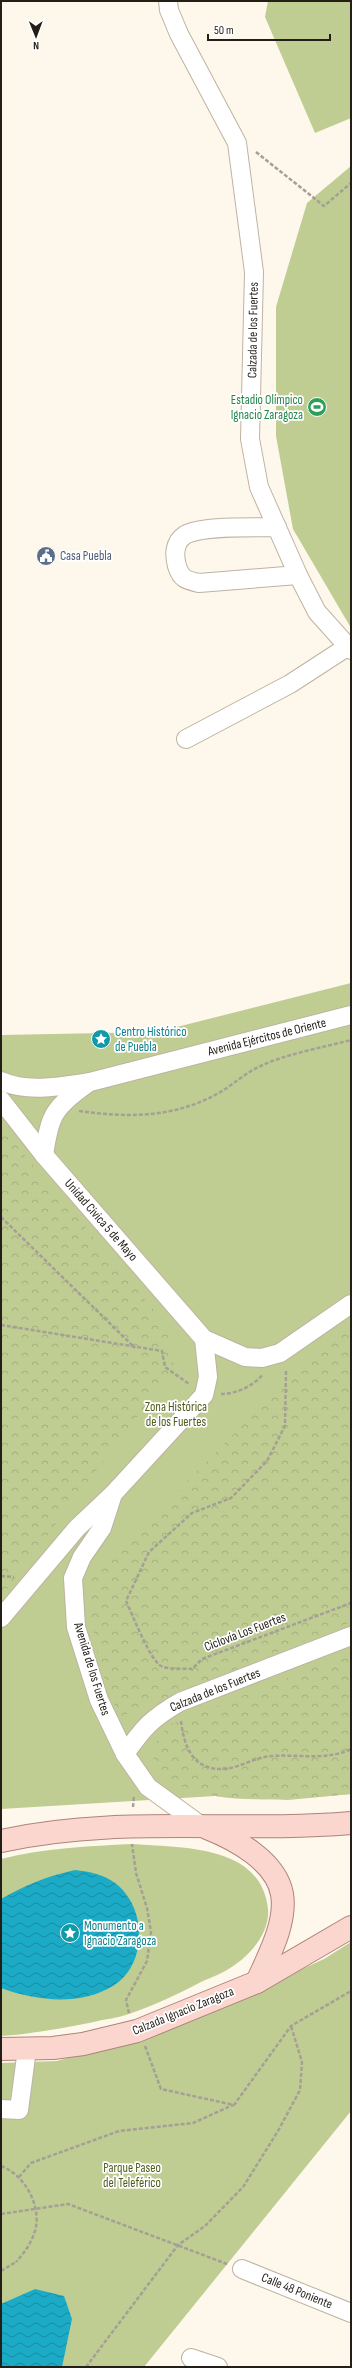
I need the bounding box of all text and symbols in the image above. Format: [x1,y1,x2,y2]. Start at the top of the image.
north arrow [16,16,56,56]
scale bar [208,16,330,42]
text: 50 m [214,23,234,38]
text: N [33,39,39,52]
street label: Calzada de los Fuertes [244,281,262,378]
place label: Estadio Olímpico Ignacio Zaragoza [231,392,303,423]
sports icon: Estadio Olímpico Ignacio Zaragoza [306,396,328,418]
public building icon: Casa Puebla [35,545,57,567]
place label: Casa Puebla [60,548,112,564]
street label: Avenida Ejércitos de Oriente [205,1015,328,1060]
place label: Centro Histórico de Puebla [115,1024,187,1055]
place icon: Centro Histórico de Puebla [90,1028,112,1050]
street label: Unidad Civica 5 de Mayo [61,1176,141,1264]
park label: Zona Histórica de los Fuertes [145,1399,207,1430]
street label: Ciclovía Los Fuertes [202,1609,288,1655]
street label: Avenida de los Fuertes [70,1620,114,1718]
street label: Calzada de los Fuertes [167,1664,263,1715]
place label: Monumento a Ignacio Zaragoza [84,1918,156,1949]
place icon: Monumento a Ignacio Zaragoza [59,1922,81,1944]
street label: Calzada Ignacio Zaragoza [130,1983,236,2039]
park label: Parque Paseo del Teleférico [103,2160,161,2191]
street label: Calle 48 Poniente [259,2269,335,2313]

